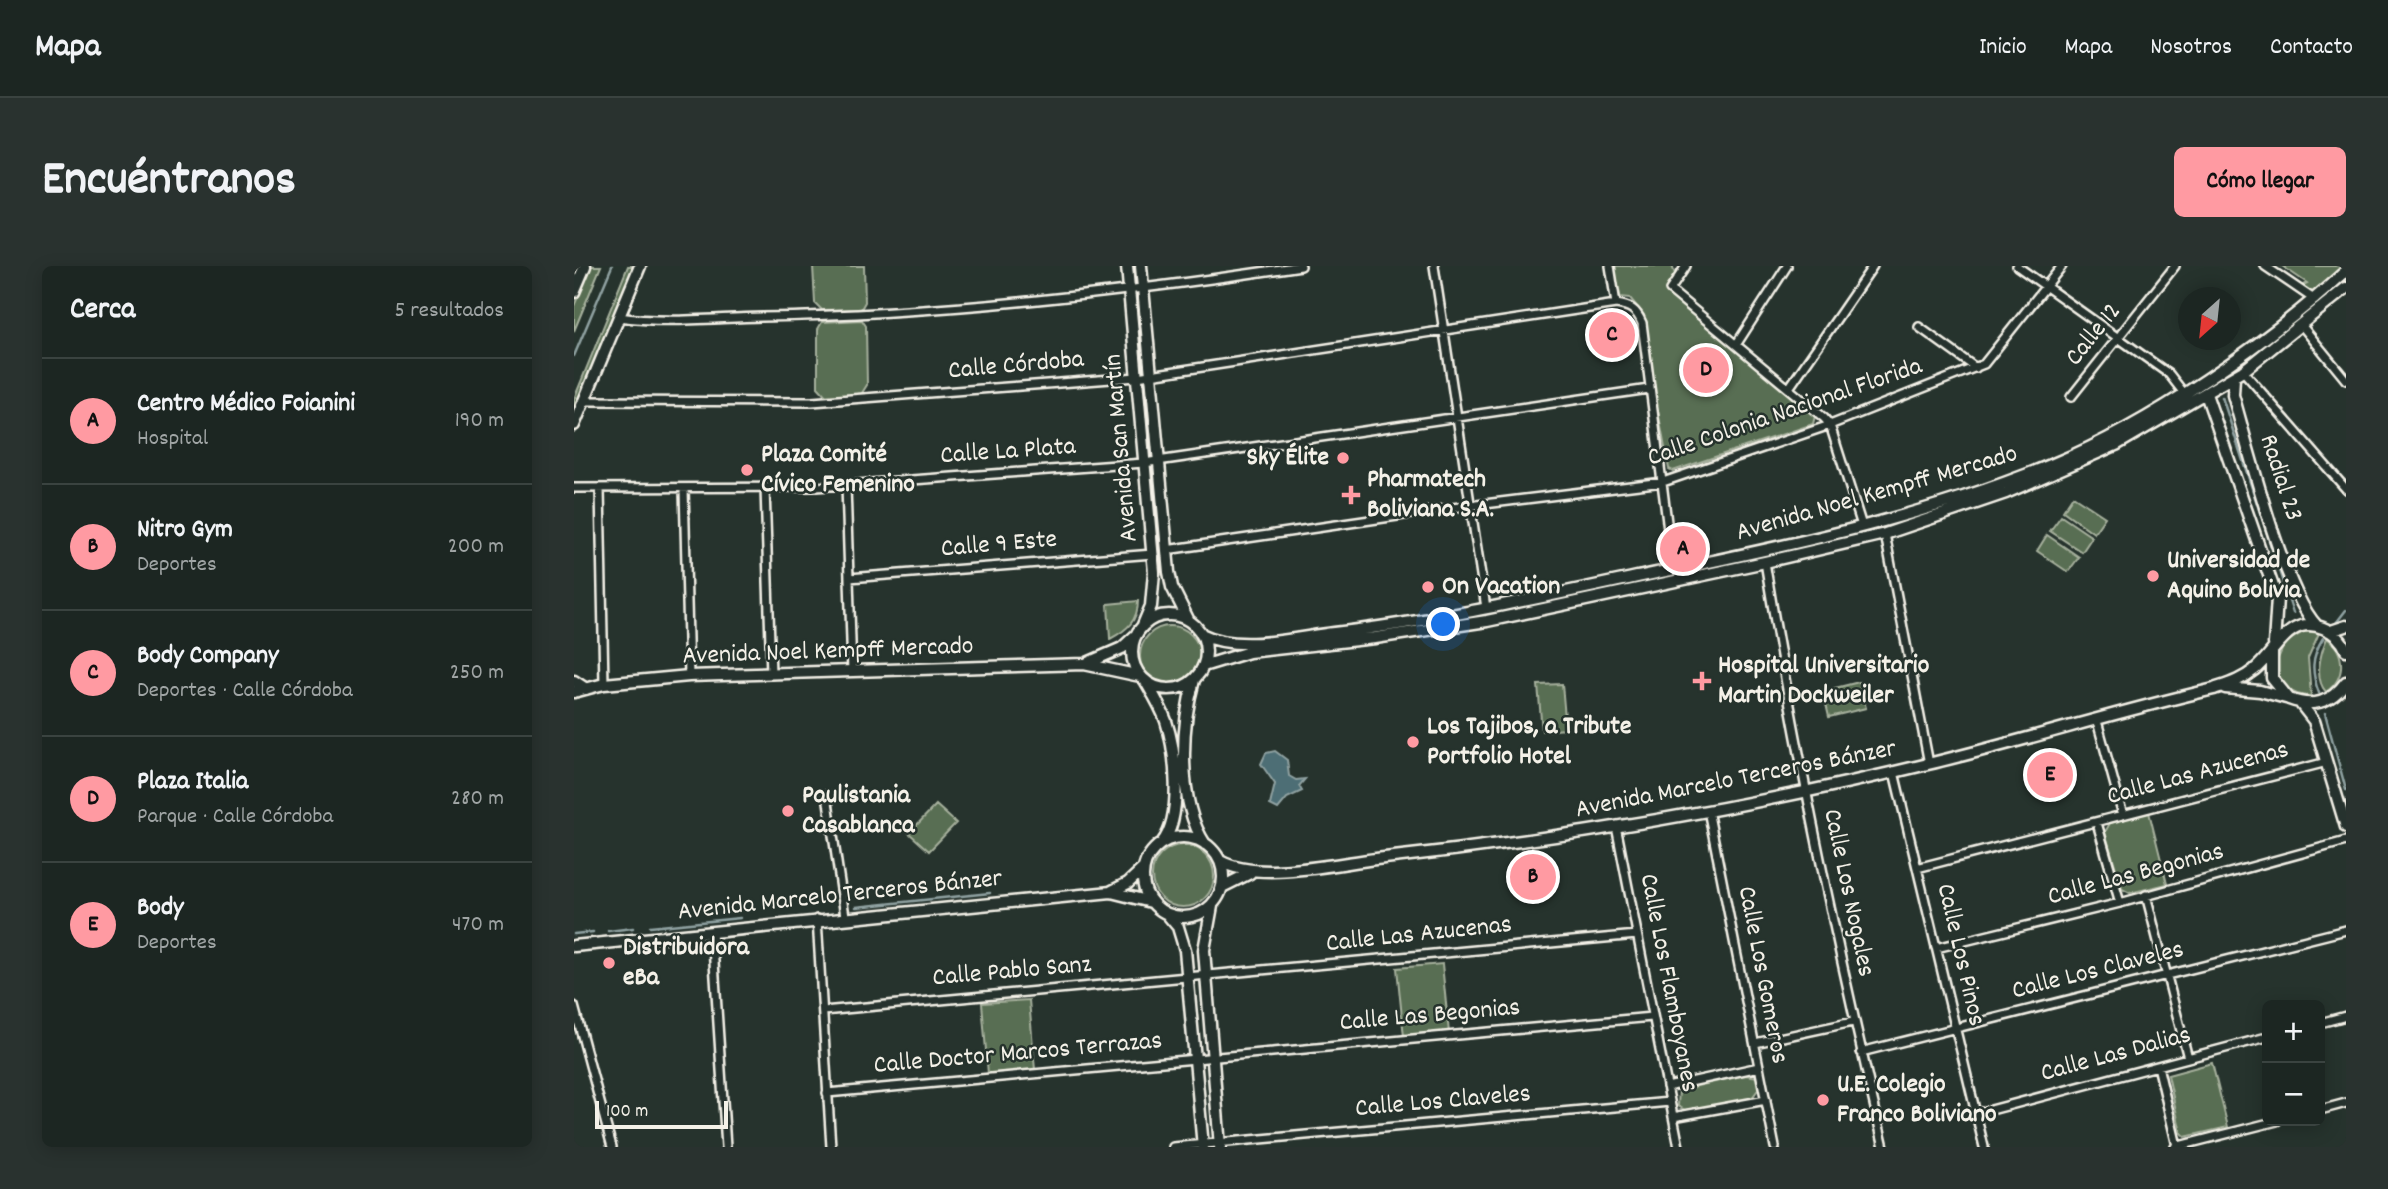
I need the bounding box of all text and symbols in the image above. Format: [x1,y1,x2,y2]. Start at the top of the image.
text: Mapa [35,25,101,72]
text: Inicio [1979,31,2027,65]
text: Mapa [2065,31,2112,65]
text: Nosotros [2150,31,2232,65]
text: Contacto [2270,31,2353,65]
text: Encuéntranos [42,147,296,217]
button: Cómo llegar [2174,147,2346,217]
north arrow [2178,287,2241,350]
text: Cerca [70,290,135,333]
text: 5 resultados [394,295,504,328]
street label: Calle 12 [2057,295,2131,375]
pin: C [1589,309,1635,361]
street label: Calle Córdoba [947,342,1086,390]
pin: D [1683,344,1729,396]
street label: Calle Colonia Nacional Florida [1643,348,1928,477]
street label: Avenida San Martín [1095,352,1149,544]
text: Centro Médico Foianini [137,386,355,423]
text: A [87,405,99,438]
text: 190 m [455,405,504,438]
text: Hospital [137,423,208,456]
street label: Calle La Plata [939,429,1078,475]
street label: Radial 23 [2249,430,2311,526]
street label: Avenida Noel Kempff Mercado [1732,436,2022,552]
place label: Plaza Comité Cívico Femenino [761,437,915,504]
place label: Sky Élite [1247,440,1329,477]
marker: Sky Élite [1335,450,1351,466]
marker: Plaza Comité Cívico Femenino [739,462,755,478]
place label: Pharmatech Boliviana S.A. [1367,462,1494,529]
marker: Pharmatech Boliviana S.A. [1341,485,1361,505]
text: Nitro Gym [137,512,233,549]
street label: Calle 9 Este [939,521,1059,569]
pin: A [1660,523,1706,575]
text: B [88,531,98,564]
text: 200 m [448,531,504,564]
place label: Universidad de Aquino Bolivia [2167,543,2310,610]
text: Deportes [137,549,217,582]
marker: Universidad de Aquino Bolivia [2145,568,2161,584]
place label: On Vacation [1442,569,1560,606]
marker: On Vacation [1420,579,1436,595]
your location [1426,607,1460,641]
street label: Avenida Noel Kempff Mercado [682,628,974,676]
text: Body Company [137,638,279,675]
place label: Hospital Universitario Martin Dockweiler [1718,648,1930,715]
text: C [87,657,99,690]
text: 250 m [450,657,504,690]
marker: Hospital Universitario Martin Dockweiler [1692,671,1712,691]
text: Deportes · Calle Córdoba [137,675,353,708]
place label: Los Tajibos, a Tribute Portfolio Hotel [1427,709,1631,776]
street label: Avenida Marcelo Terceros Bánzer [1572,731,1900,829]
street label: Calle Las Azucenas [2103,732,2293,816]
marker: Los Tajibos, a Tribute Portfolio Hotel [1405,734,1421,750]
pin: E [2027,749,2073,801]
text: Plaza Italia [137,764,248,801]
place label: Paulistania Casablanca [802,778,915,845]
text: D [87,783,99,816]
text: 280 m [451,783,504,816]
text: Parque · Calle Córdoba [137,801,333,834]
marker: Paulistania Casablanca [780,803,796,819]
street label: Calle Los Nogales [1812,806,1884,980]
street label: Calle Las Begonias [2044,834,2228,916]
pin: B [1510,851,1556,903]
street label: Avenida Marcelo Terceros Bánzer [676,861,1004,931]
street label: Calle Los Flamboyanes [1629,871,1707,1095]
street label: Calle Los Pinos [1926,880,1994,1030]
street label: Calle Los Gomeros [1727,883,1797,1067]
text: Body [137,890,184,927]
street label: Calle Las Azucenas [1324,907,1514,963]
text: E [88,909,98,942]
text: 470 m [452,909,504,942]
text: Deportes [137,927,217,960]
place label: Distribuidora eBa [623,930,750,997]
street label: Calle Los Claveles [2008,932,2188,1010]
street label: Calle Pablo Sanz [931,947,1093,997]
marker: Distribuidora eBa [601,955,617,971]
street label: Calle Las Begonias [1338,990,1522,1042]
map controls [2262,1000,2325,1126]
button: + [2262,1000,2325,1063]
street label: Calle Las Dalias [2037,1017,2195,1093]
street label: Calle Doctor Marcos Terrazas [872,1023,1164,1085]
button: − [2262,1063,2325,1126]
place label: U.E. Colegio Franco Boliviano [1837,1067,1997,1134]
street label: Calle Los Claveles [1354,1076,1532,1128]
marker: U.E. Colegio Franco Boliviano [1815,1092,1831,1108]
scale bar [595,1098,728,1130]
text: 100 m [606,1099,648,1126]

